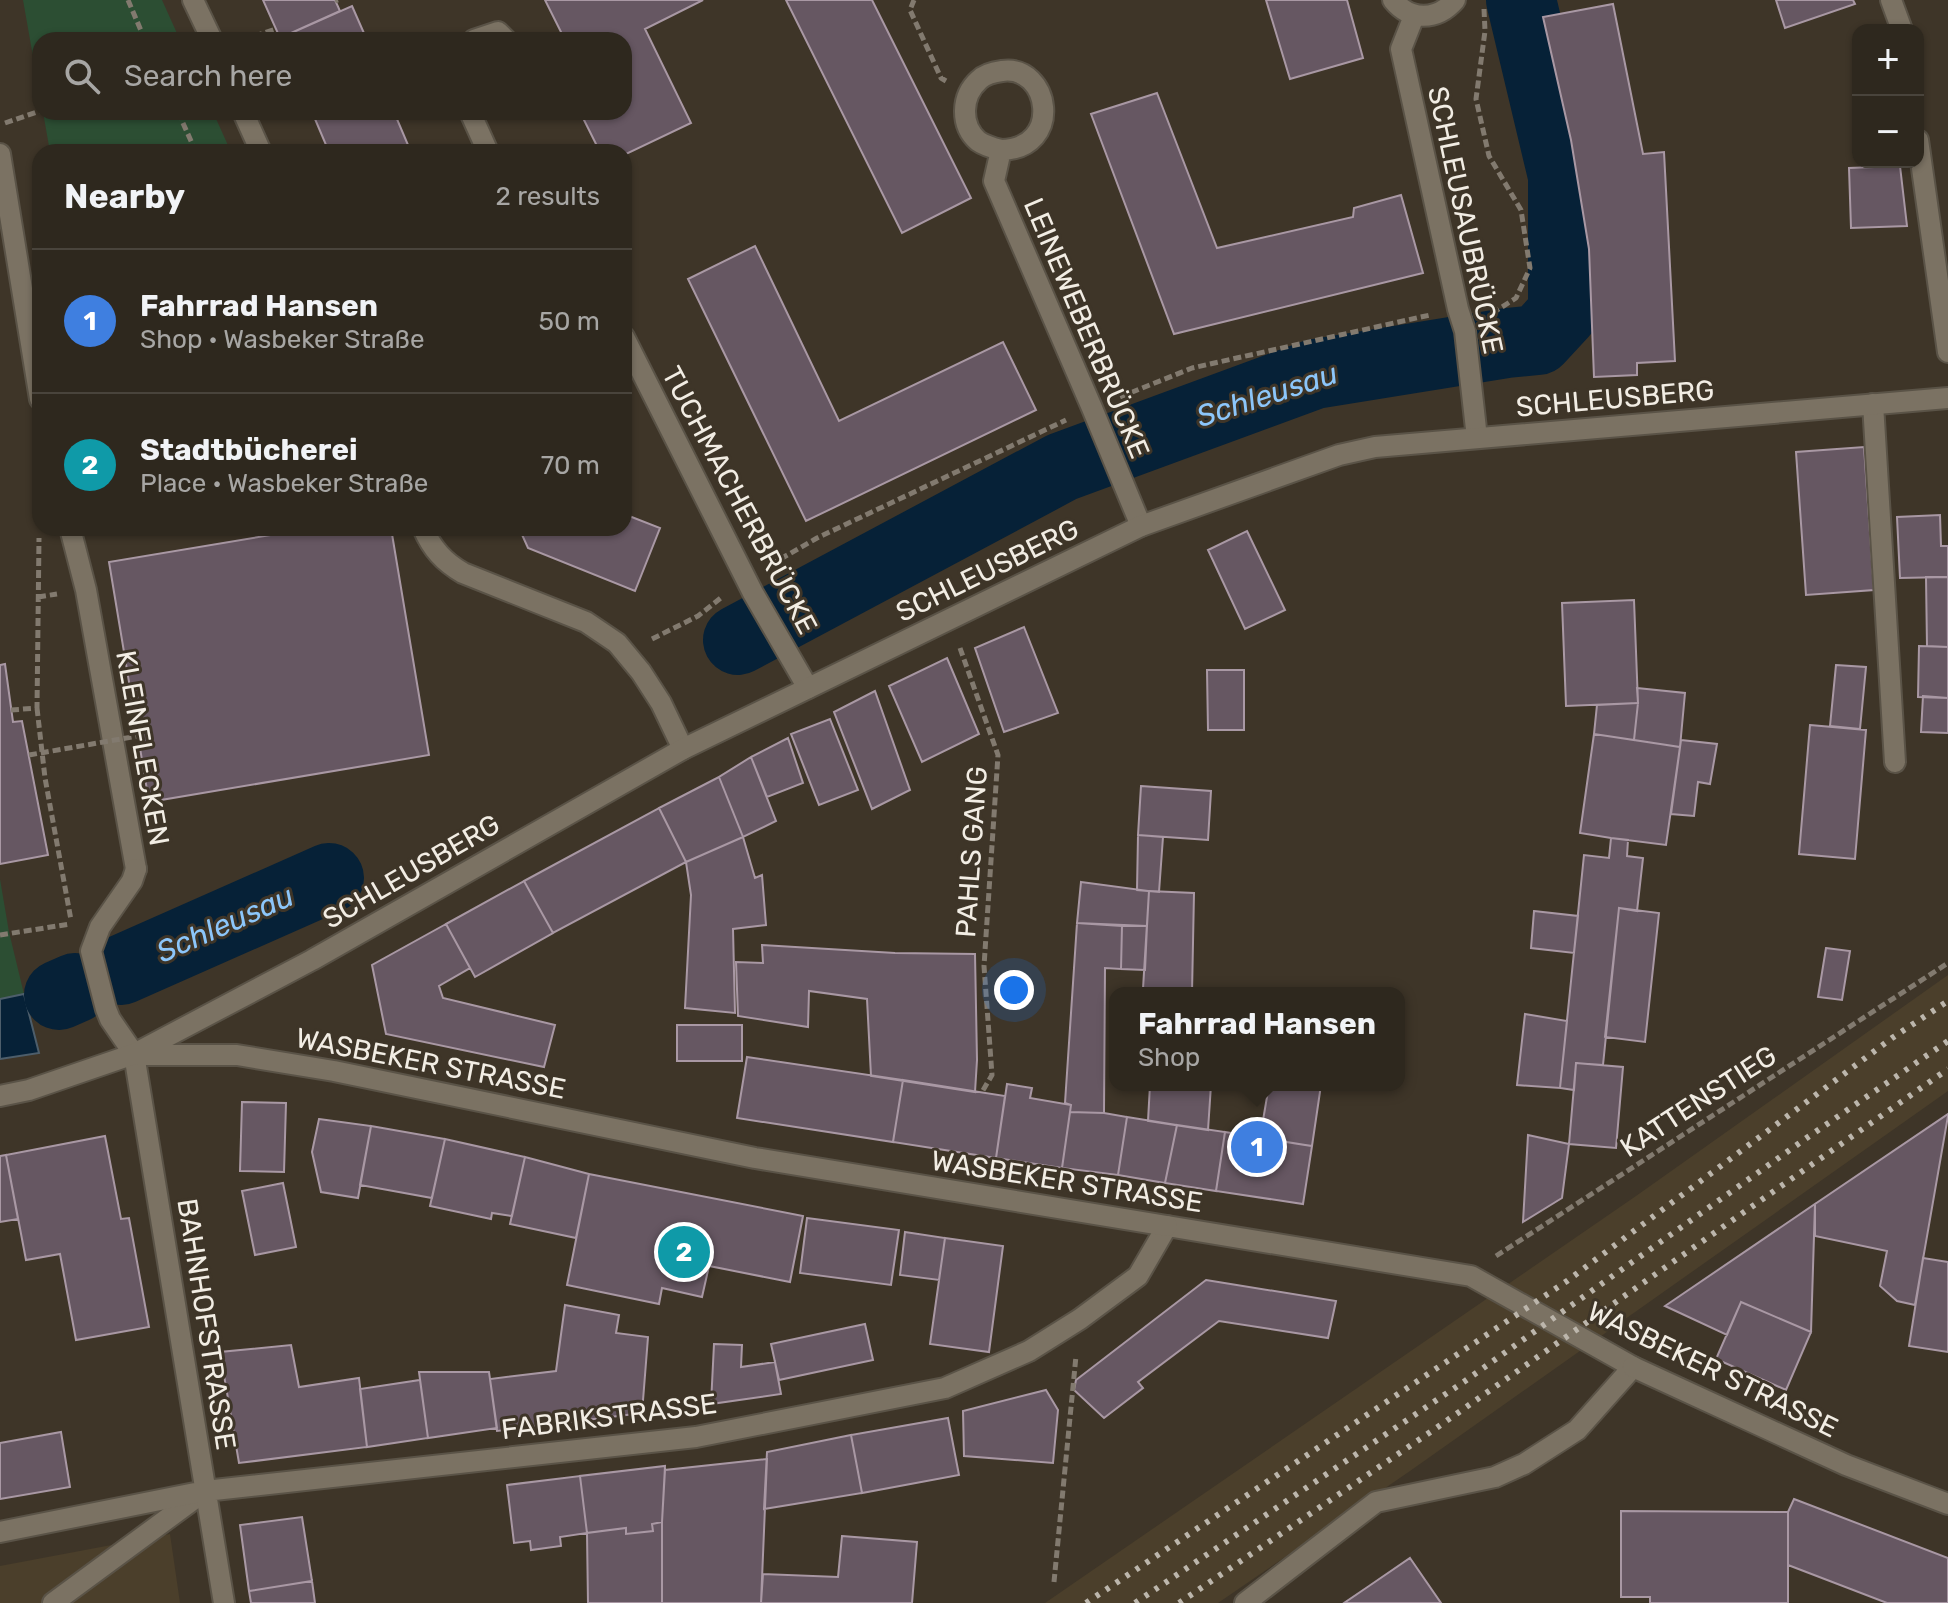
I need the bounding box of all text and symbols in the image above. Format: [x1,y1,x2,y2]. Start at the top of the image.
map controls [1852,24,1924,168]
button: + [1852,24,1924,96]
search box [32,32,632,120]
icon: search [60,54,104,98]
text: Search here [124,58,292,94]
street label: SCHLEUSAUBRÜCKE [1421,83,1510,357]
button: − [1852,96,1924,168]
text: Nearby [64,176,185,217]
text: 2 results [496,181,600,212]
street label: LEINEWEBERBRÜCKE [1017,193,1156,463]
text: Fahrrad Hansen [140,288,378,324]
text: 1 [84,306,96,337]
text: 50 m [539,306,600,337]
text: Shop · Wasbeker Straße [140,324,424,355]
water label: Schleusau [1192,355,1342,435]
street label: TUCHMACHERBRÜCKE [655,361,824,640]
street label: SCHLEUSBERG [1515,373,1716,424]
text: Stadtbücherei [140,432,358,468]
text: 2 [82,450,98,481]
text: 70 m [541,450,600,481]
text: Place · Wasbeker Straße [140,468,428,499]
street label: SCHLEUSBERG [891,512,1084,629]
street label: KLEINFLECKEN [109,648,176,848]
street label: PAHLS GANG [949,765,994,939]
street label: SCHLEUSBERG [317,807,506,935]
water label: Schleusau [151,878,299,970]
your location [994,970,1034,1010]
popup [1109,987,1405,1091]
text: Fahrrad Hansen [1138,1006,1376,1042]
street label: WASBEKER STRASSE [293,1021,569,1106]
street label: KATTENSTIEG [1614,1039,1782,1164]
text: Shop [1138,1042,1200,1073]
pin: 1 [1231,1117,1283,1177]
street label: WASBEKER STRASSE [929,1144,1205,1219]
street label: BAHNHOFSTRASSE [170,1196,243,1452]
pin: 2 [658,1222,710,1282]
street label: WASBEKER STRASSE [1582,1295,1843,1444]
street label: FABRIKSTRASSE [499,1387,719,1446]

